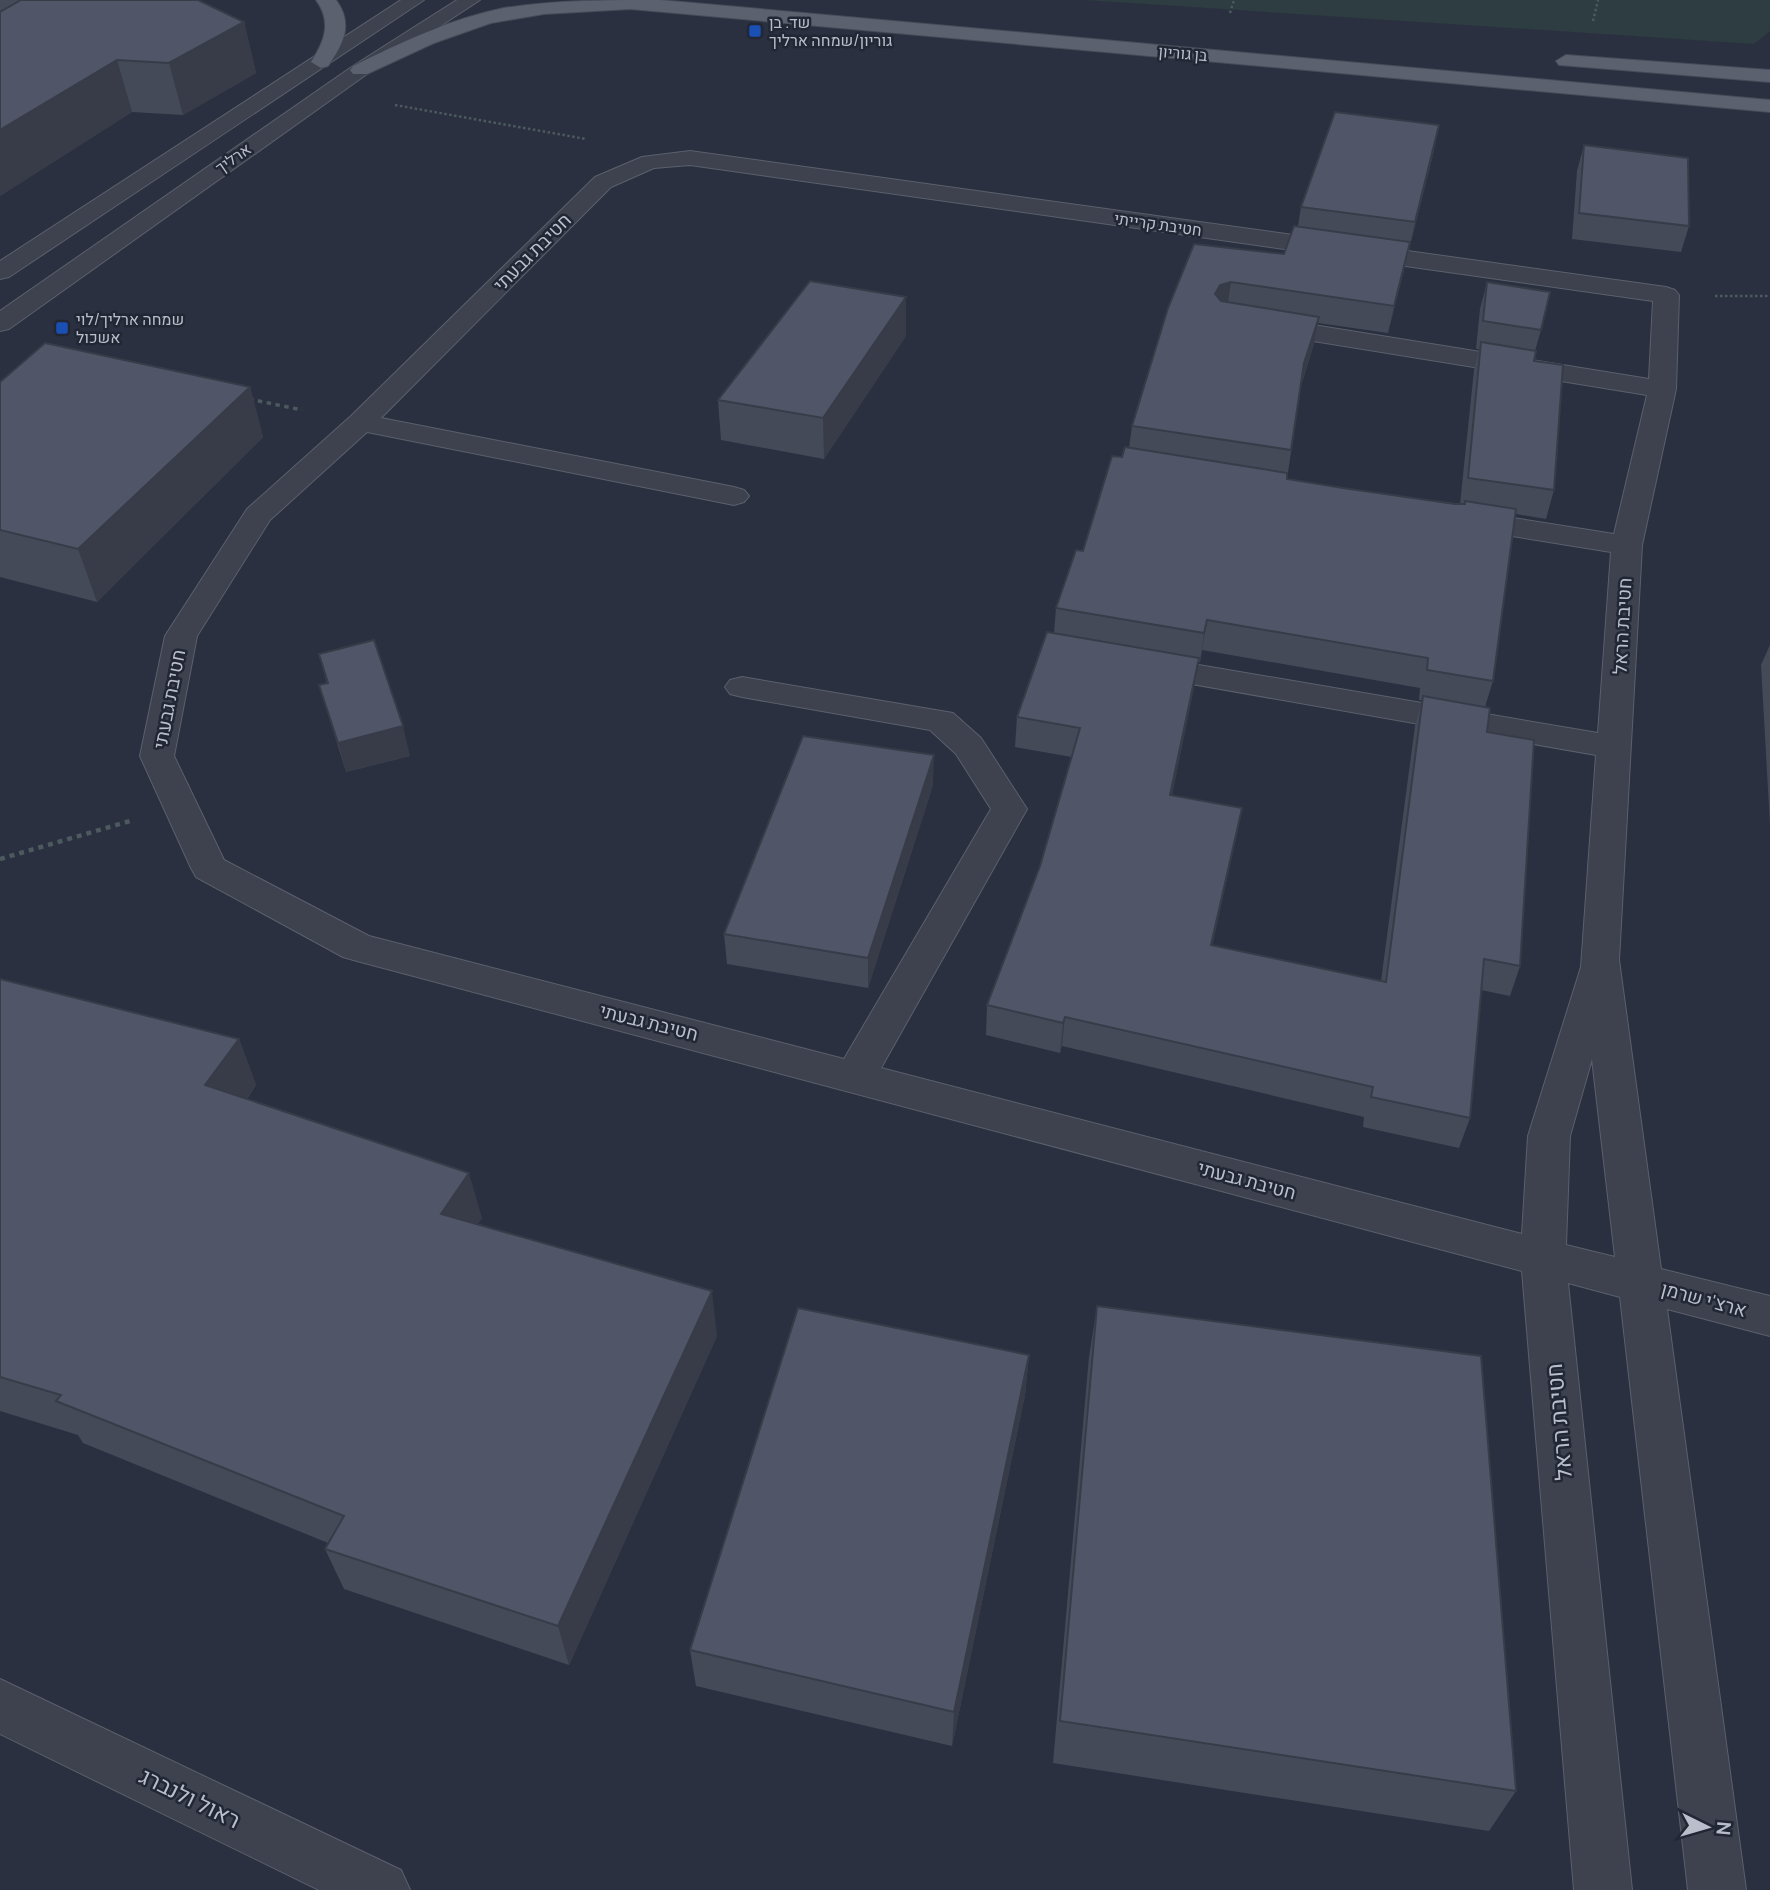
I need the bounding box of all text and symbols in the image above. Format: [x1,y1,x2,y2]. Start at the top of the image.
place label: שד. בן גוריון/שמחה ארליך [769,11,892,51]
marker: שד. בן גוריון/שמחה ארליך [747,23,763,39]
street label: בן גוריון [1158,40,1209,66]
street label: ארליך [211,138,255,178]
street label: חטיבת גבעתי [487,207,577,297]
street label: חטיבת קרייתי [1113,207,1203,241]
place label: שמחה ארליך/לוי אשכול [76,308,184,348]
marker: שמחה ארליך/לוי אשכול [54,320,70,336]
street label: חטיבת הראל [1606,577,1638,675]
street label: חטיבת גבעתי [147,647,191,751]
street label: חטיבת גבעתי [597,997,701,1047]
street label: חטיבת גבעתי [1195,1154,1299,1206]
street label: ארצ'י שרמן [1658,1275,1750,1323]
street label: חטיבת הראל [1537,1362,1579,1482]
street label: ראול ולנברג [135,1759,246,1835]
north arrow [1672,1792,1742,1862]
text: N [1710,1821,1737,1836]

